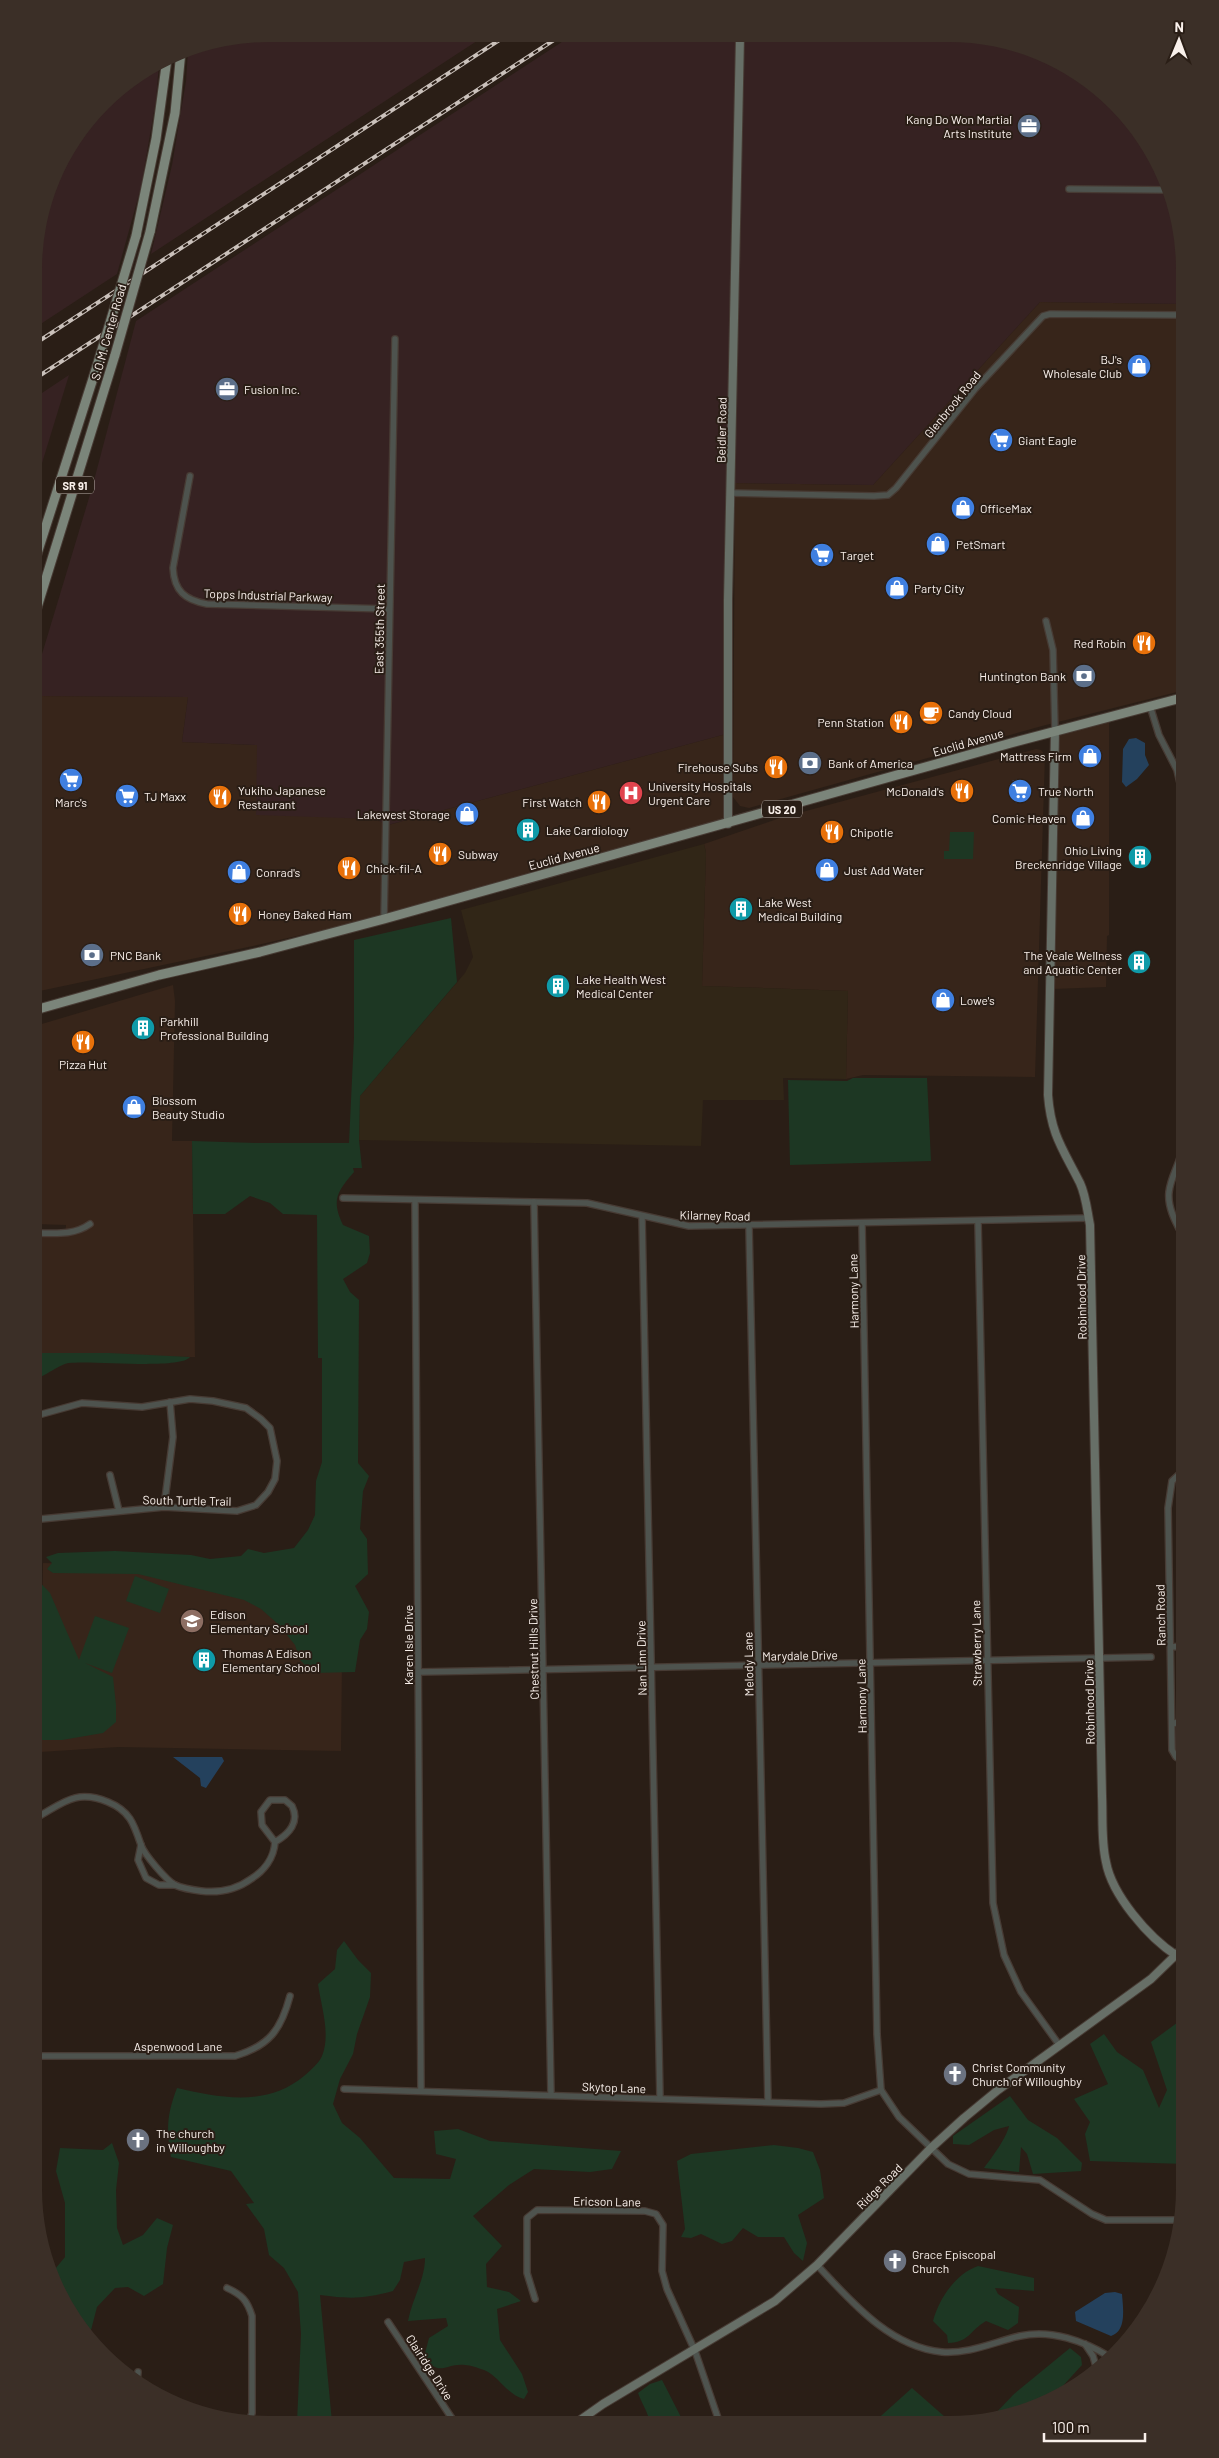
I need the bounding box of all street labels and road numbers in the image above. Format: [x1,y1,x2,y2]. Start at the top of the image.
street label: S.O.M. Center Road [88,282,128,382]
street label: Glenbrook Road [921,368,983,440]
street label: Beidler Road [713,397,729,463]
road number: SR 91 [56,476,94,494]
street label: East 355th Street [371,584,387,674]
street label: Topps Industrial Parkway [203,586,333,604]
street label: Euclid Avenue [931,725,1005,759]
road number: US 20 [762,801,802,818]
street label: Euclid Avenue [527,840,601,872]
street label: Kilarney Road [680,1207,750,1223]
street label: Harmony Lane [845,1254,861,1328]
street label: Robinhood Drive [1073,1254,1089,1340]
street label: South Turtle Trail [142,1492,232,1508]
street label: Ranch Road [1152,1584,1168,1646]
street label: Chestnut Hills Drive [525,1598,541,1700]
street label: Strawberry Lane [968,1600,984,1686]
street label: Karen Isle Drive [401,1605,415,1685]
street label: Nan Linn Drive [633,1620,649,1696]
street label: Melody Lane [740,1632,756,1696]
street label: Marydale Drive [762,1647,838,1663]
street label: Harmony Lane [853,1659,869,1733]
street label: Robinhood Drive [1081,1659,1097,1745]
street label: Aspenwood Lane [134,2039,222,2053]
street label: Skytop Lane [582,2079,646,2095]
street label: Ridge Road [853,2160,905,2212]
street label: Ericson Lane [573,2193,641,2209]
street label: Clairidge Drive [404,2332,456,2402]

